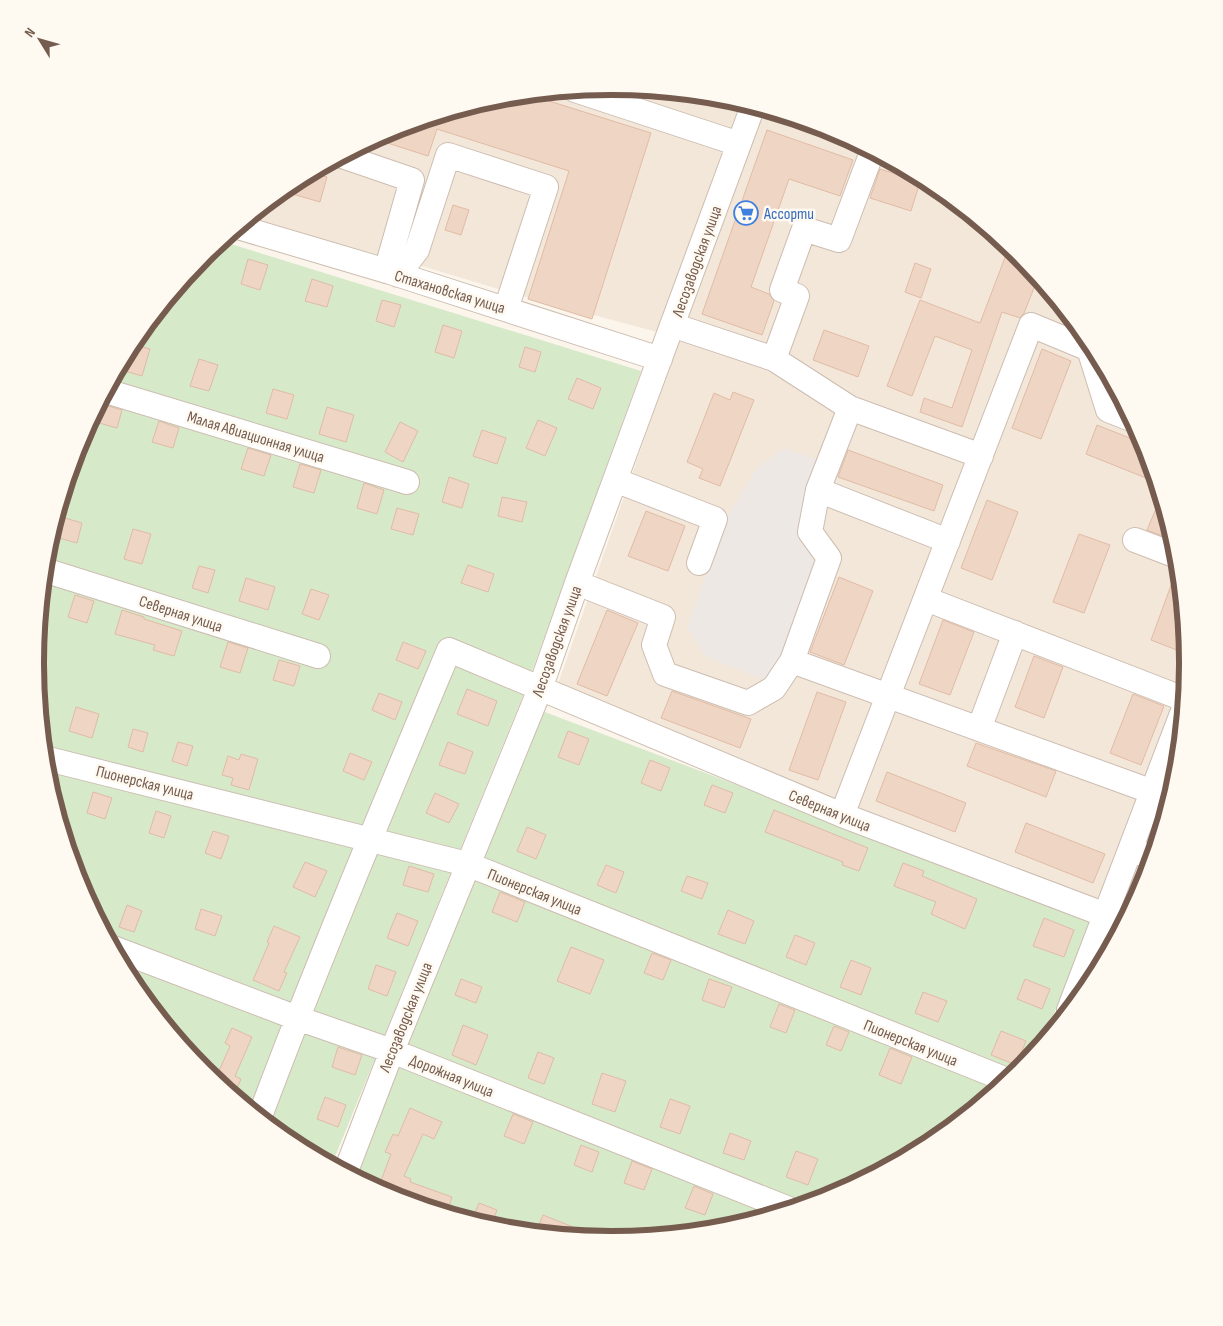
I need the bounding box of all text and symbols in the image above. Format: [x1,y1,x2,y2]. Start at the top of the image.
north arrow [15,15,65,65]
text: N [21,24,39,41]
supermarket icon: Ассорти [733,200,759,226]
street label: Лесозаводская улица [668,203,726,321]
place label: Ассорти [763,205,814,224]
street label: Стахановская улица [392,267,507,318]
street label: Малая Авиационная улица [185,408,326,467]
street label: Лесозаводская улица [528,583,586,701]
street label: Северная улица [136,592,225,637]
street label: Пионерская улица [94,762,195,805]
street label: Северная улица [786,786,873,836]
street label: Пионерская улица [485,865,584,920]
street label: Лесозаводская улица [375,960,437,1076]
street label: Пионерская улица [861,1016,960,1071]
street label: Дорожная улица [407,1051,496,1102]

